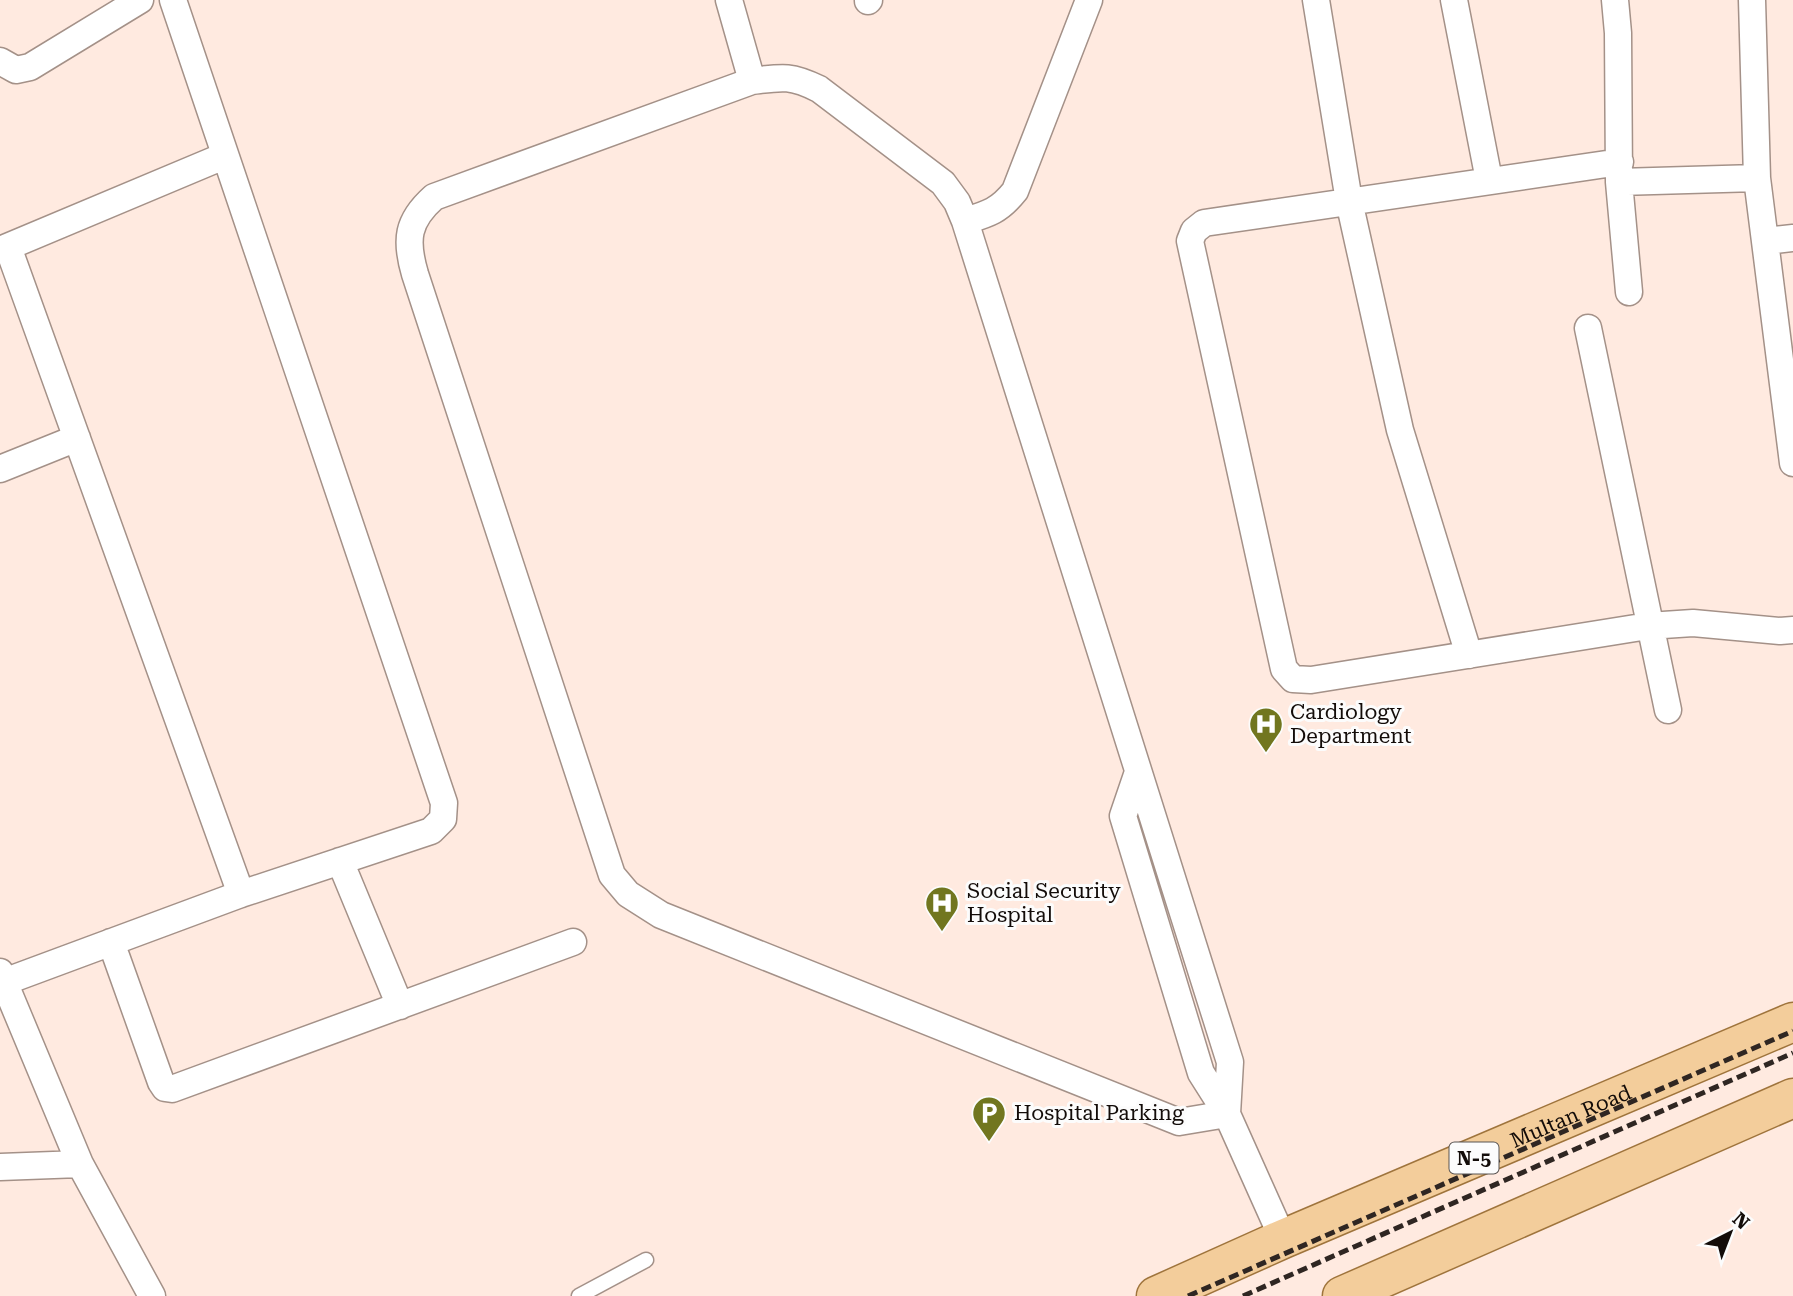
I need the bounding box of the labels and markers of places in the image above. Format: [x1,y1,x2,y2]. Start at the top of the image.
place label: Cardiology Department [1290,700,1412,748]
hospital icon: Cardiology Department [1247,705,1285,754]
place label: Social Security Hospital [967,879,1121,927]
hospital icon: Social Security Hospital [923,884,961,933]
parking icon: Hospital Parking [970,1094,1008,1143]
place label: Hospital Parking [1014,1101,1184,1125]

